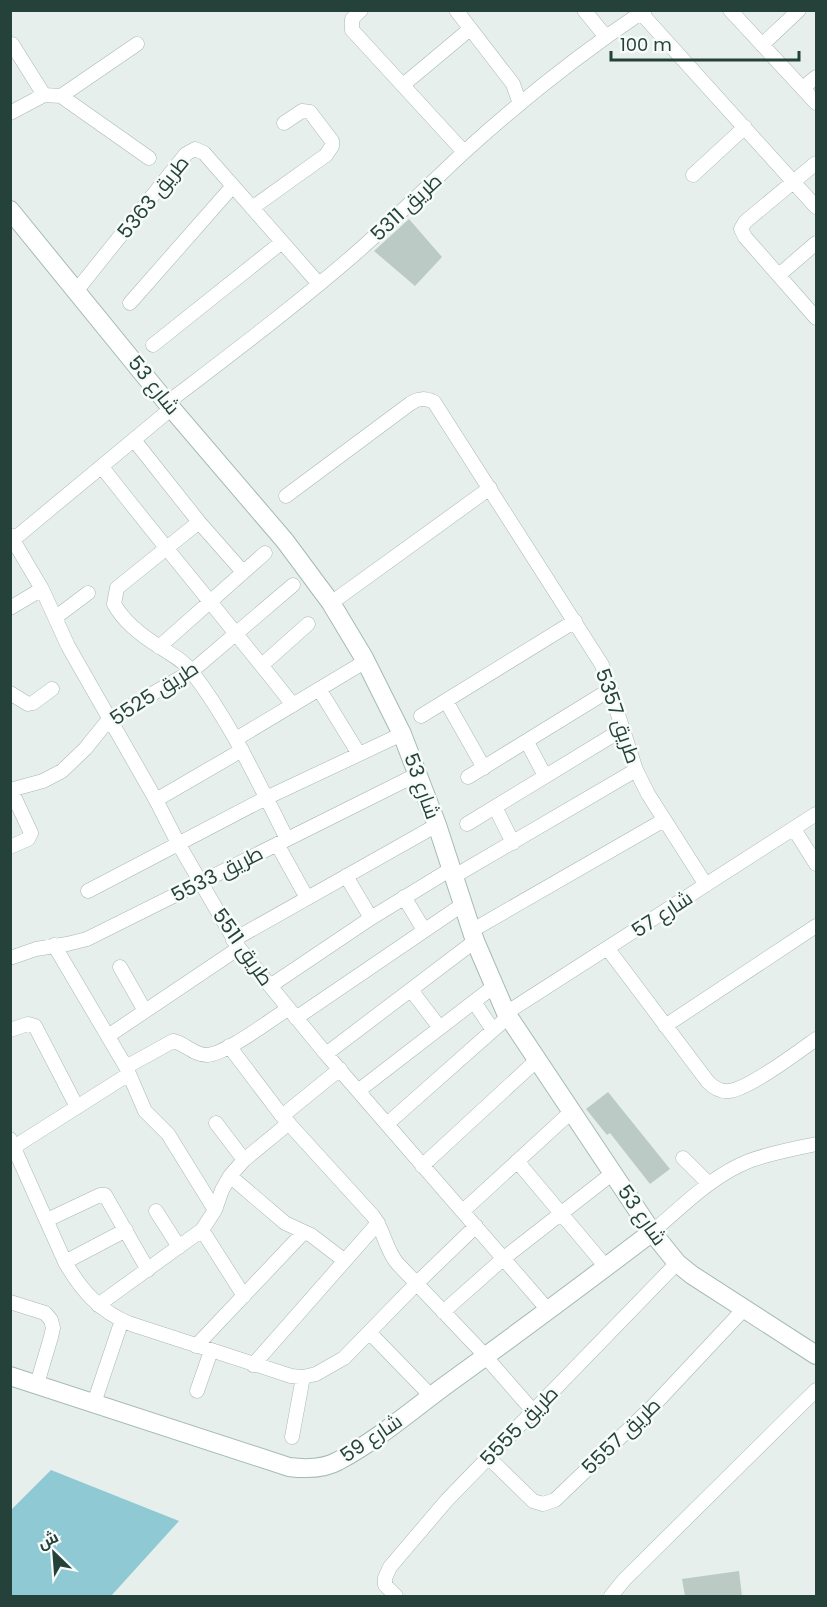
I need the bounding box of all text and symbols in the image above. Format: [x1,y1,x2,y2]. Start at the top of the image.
scale bar [611,24,798,62]
text: 100 m [620,32,672,57]
street label: طريق 5363 [111,149,195,245]
street label: طريق 5311 [364,167,448,247]
street label: شارع 53 [122,350,186,420]
street label: طريق 5525 [104,654,204,732]
street label: طريق 5357 [589,665,647,767]
street label: شارع 53 [397,749,447,823]
street label: طريق 5533 [166,839,268,909]
street label: شارع 57 [626,884,698,944]
street label: طريق 5511 [206,903,280,991]
street label: شارع 53 [611,1179,673,1251]
street label: طريق 5555 [474,1380,564,1472]
street label: طريق 5557 [575,1391,667,1481]
street label: شارع 59 [334,1407,408,1469]
north arrow [24,1523,84,1583]
text: ش [34,1525,62,1555]

